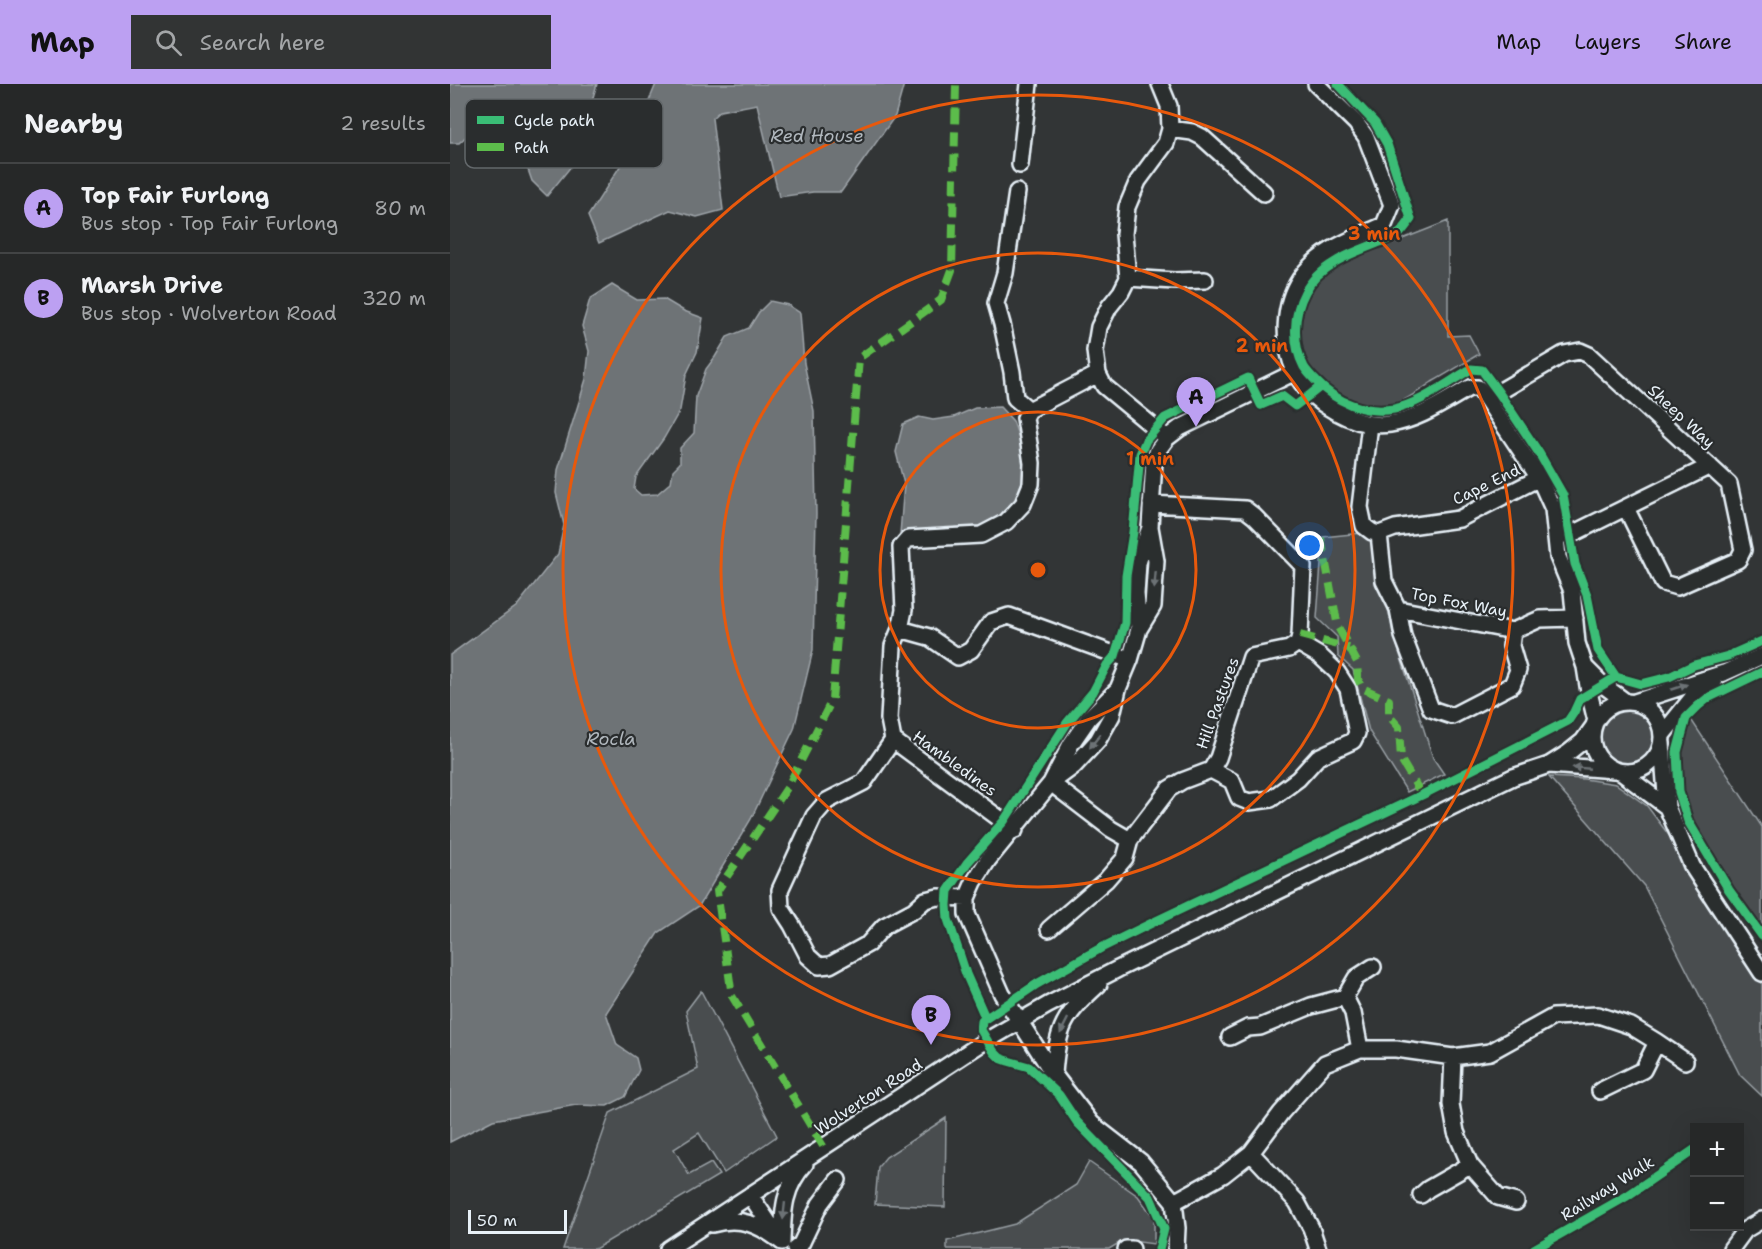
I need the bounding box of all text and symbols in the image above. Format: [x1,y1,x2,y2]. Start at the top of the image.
search box [131,15,551,69]
text: Map [30,23,95,61]
icon: search [152,26,185,59]
text: Search here [200,28,325,57]
text: Map [1496,28,1541,56]
text: Layers [1574,28,1641,56]
text: Share [1674,28,1732,56]
legend [465,99,663,168]
text: Nearby [24,106,123,141]
text: 2 results [340,110,426,136]
text: Cycle path [514,110,595,131]
water label: Red House [770,124,864,148]
text: Path [514,137,549,158]
text: Top Fair Furlong [81,181,269,210]
text: A [36,195,51,221]
text: 80 m [374,195,426,221]
text: Bus stop · Top Fair Furlong [81,210,338,236]
text: 3 min [1348,222,1400,246]
text: Marsh Drive [81,271,223,300]
text: B [37,285,50,311]
text: 320 m [362,285,426,311]
text: Bus stop · Wolverton Road [81,300,337,326]
text: 2 min [1236,334,1288,358]
pin: A [1176,378,1216,427]
street label: Sheep Way [1644,380,1720,453]
text: 1 min [1126,447,1174,471]
street label: Cape End [1449,459,1523,510]
your location [1295,531,1324,560]
centre of rings [1028,560,1048,580]
one-way arrow [1150,570,1160,589]
street label: Top Fox Way [1409,583,1509,622]
street label: Hill Pastures [1191,654,1244,752]
one-way arrow [1670,682,1688,691]
street label: Hambledines [908,726,1001,801]
water label: Rocla [586,727,636,751]
one-way arrow [1090,734,1102,749]
one-way arrow [1572,763,1591,773]
pin: B [912,996,950,1045]
one-way arrow [1059,1017,1068,1034]
street label: Wolverton Road [810,1054,926,1139]
map controls [1690,1123,1744,1231]
button: + [1690,1123,1744,1177]
street label: Railway Walk [1557,1151,1658,1225]
button: − [1690,1177,1744,1231]
one-way arrow [779,1202,789,1221]
scale bar [468,1207,567,1234]
text: 50 m [477,1210,517,1231]

